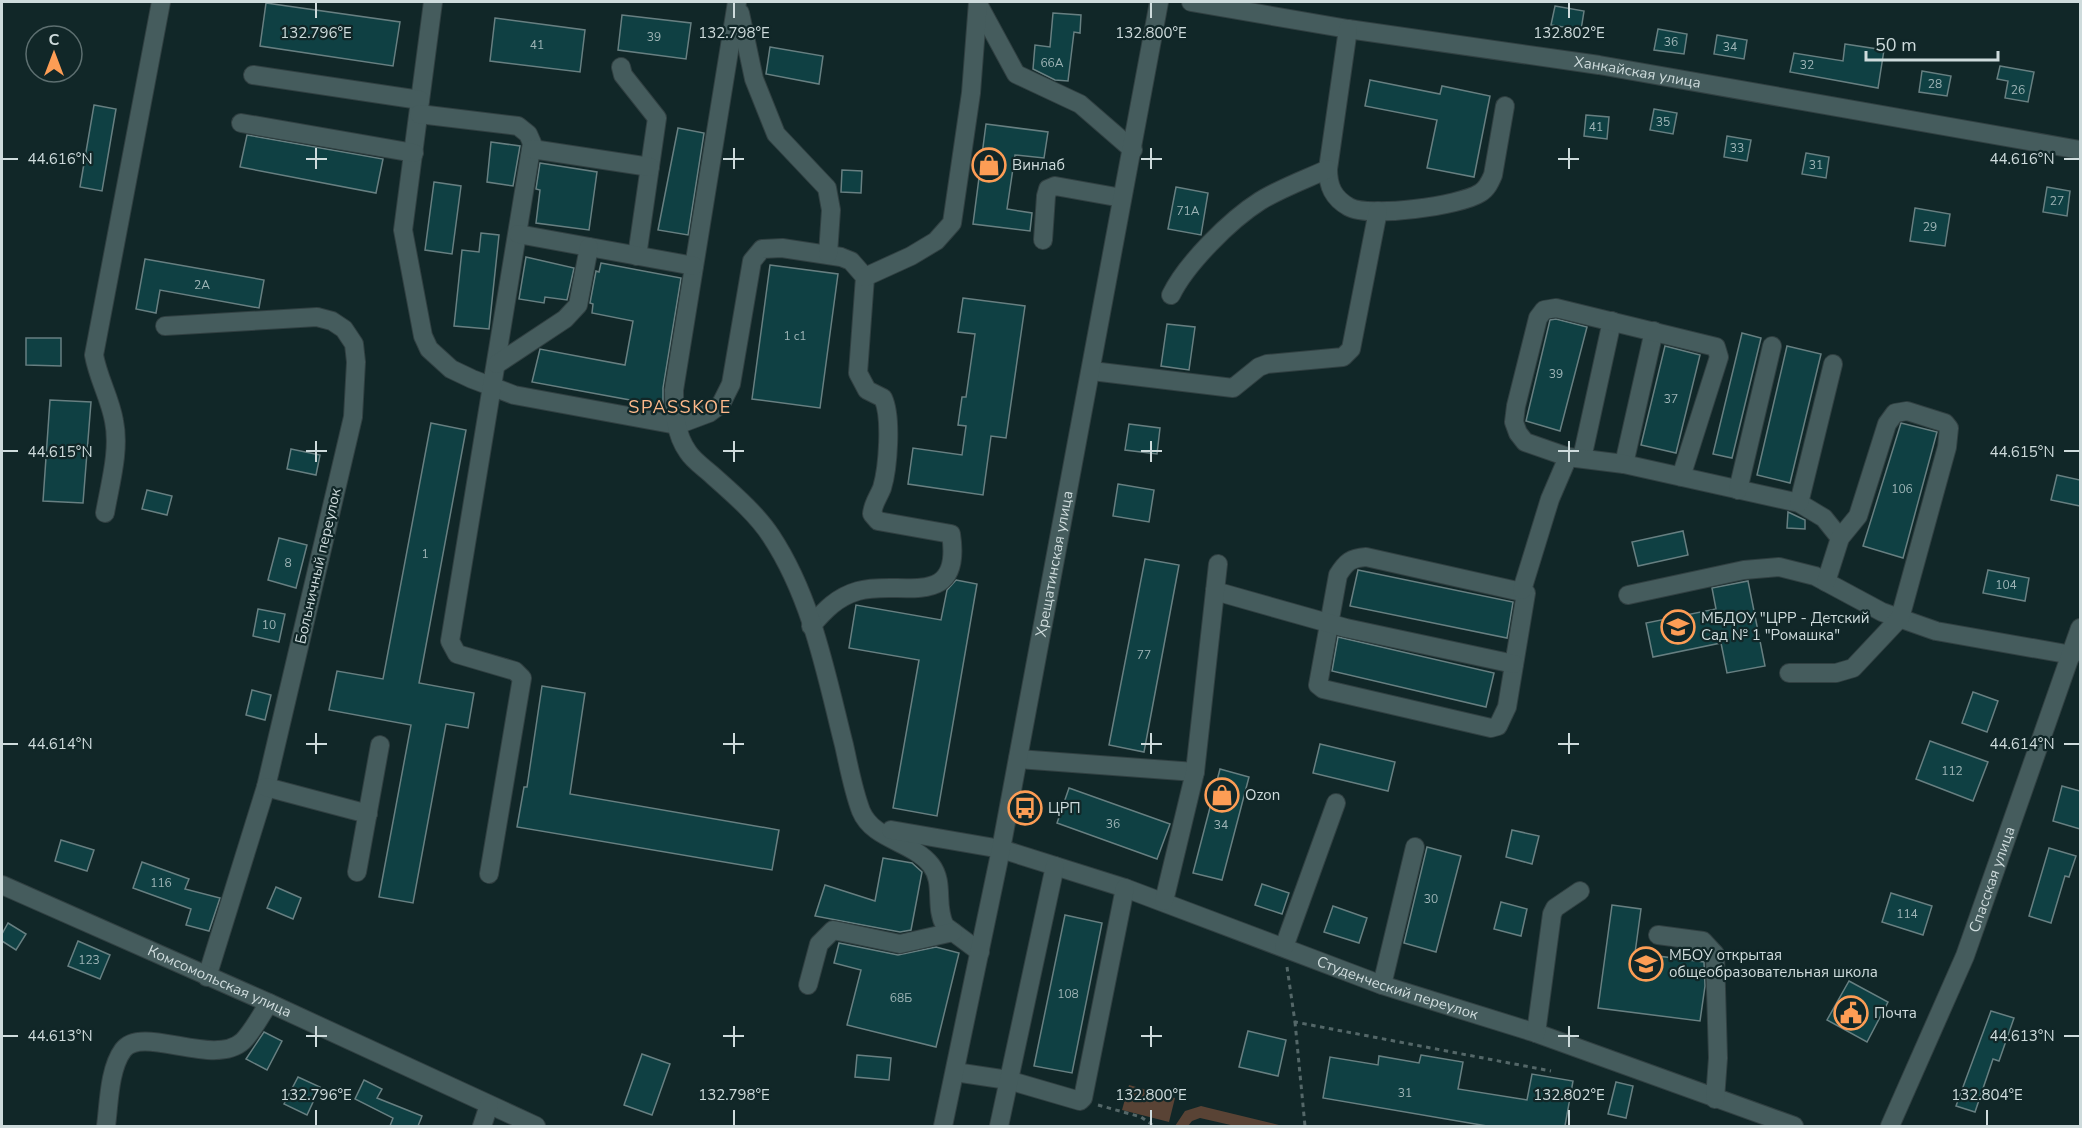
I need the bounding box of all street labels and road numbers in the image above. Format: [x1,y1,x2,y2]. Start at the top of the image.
street label: Ханкайская улица [1573,52,1702,93]
street label: Больничный переулок [290,486,346,646]
street label: Хрещатинская улица [1031,489,1078,639]
street label: Спасская улица [1964,824,2020,935]
street label: Комсомольская улица [145,941,295,1022]
street label: Студенческий переулок [1314,951,1481,1024]

